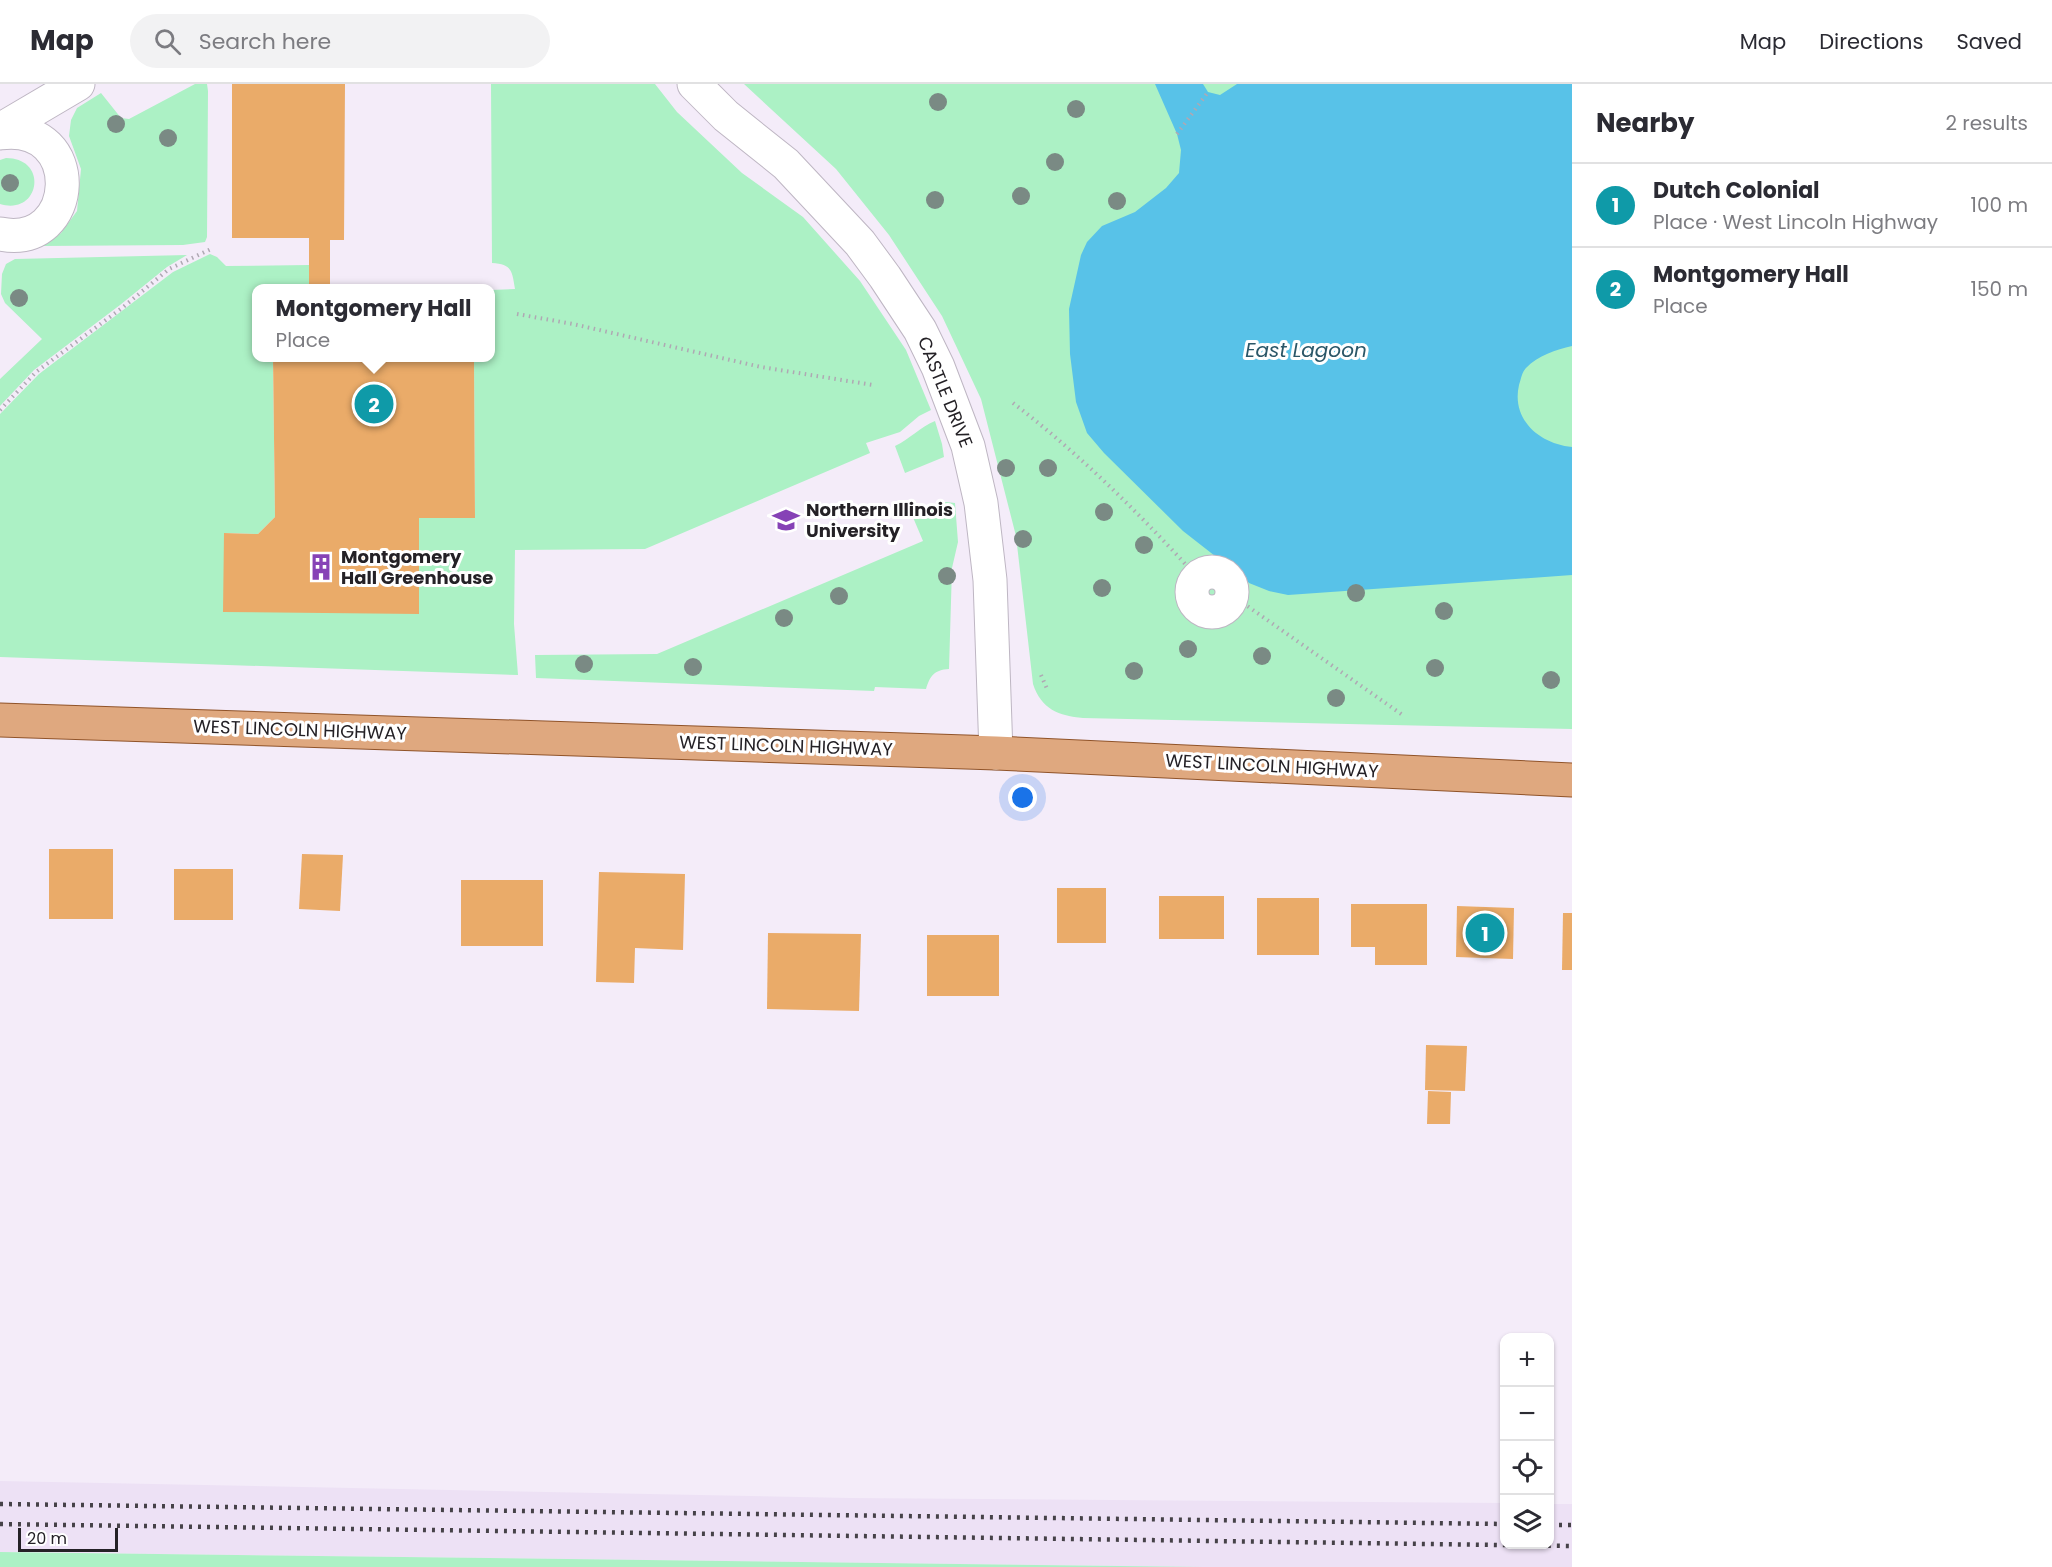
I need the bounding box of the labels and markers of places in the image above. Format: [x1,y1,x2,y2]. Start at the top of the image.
pin: 2 [354,382,394,426]
place label: Northern Illinois University [806,497,953,543]
school or university icon: Northern Illinois University [771,505,801,535]
place label: Montgomery Hall Greenhouse [341,544,493,590]
building icon: Montgomery Hall Greenhouse [306,552,336,582]
pin: 1 [1466,910,1504,956]

